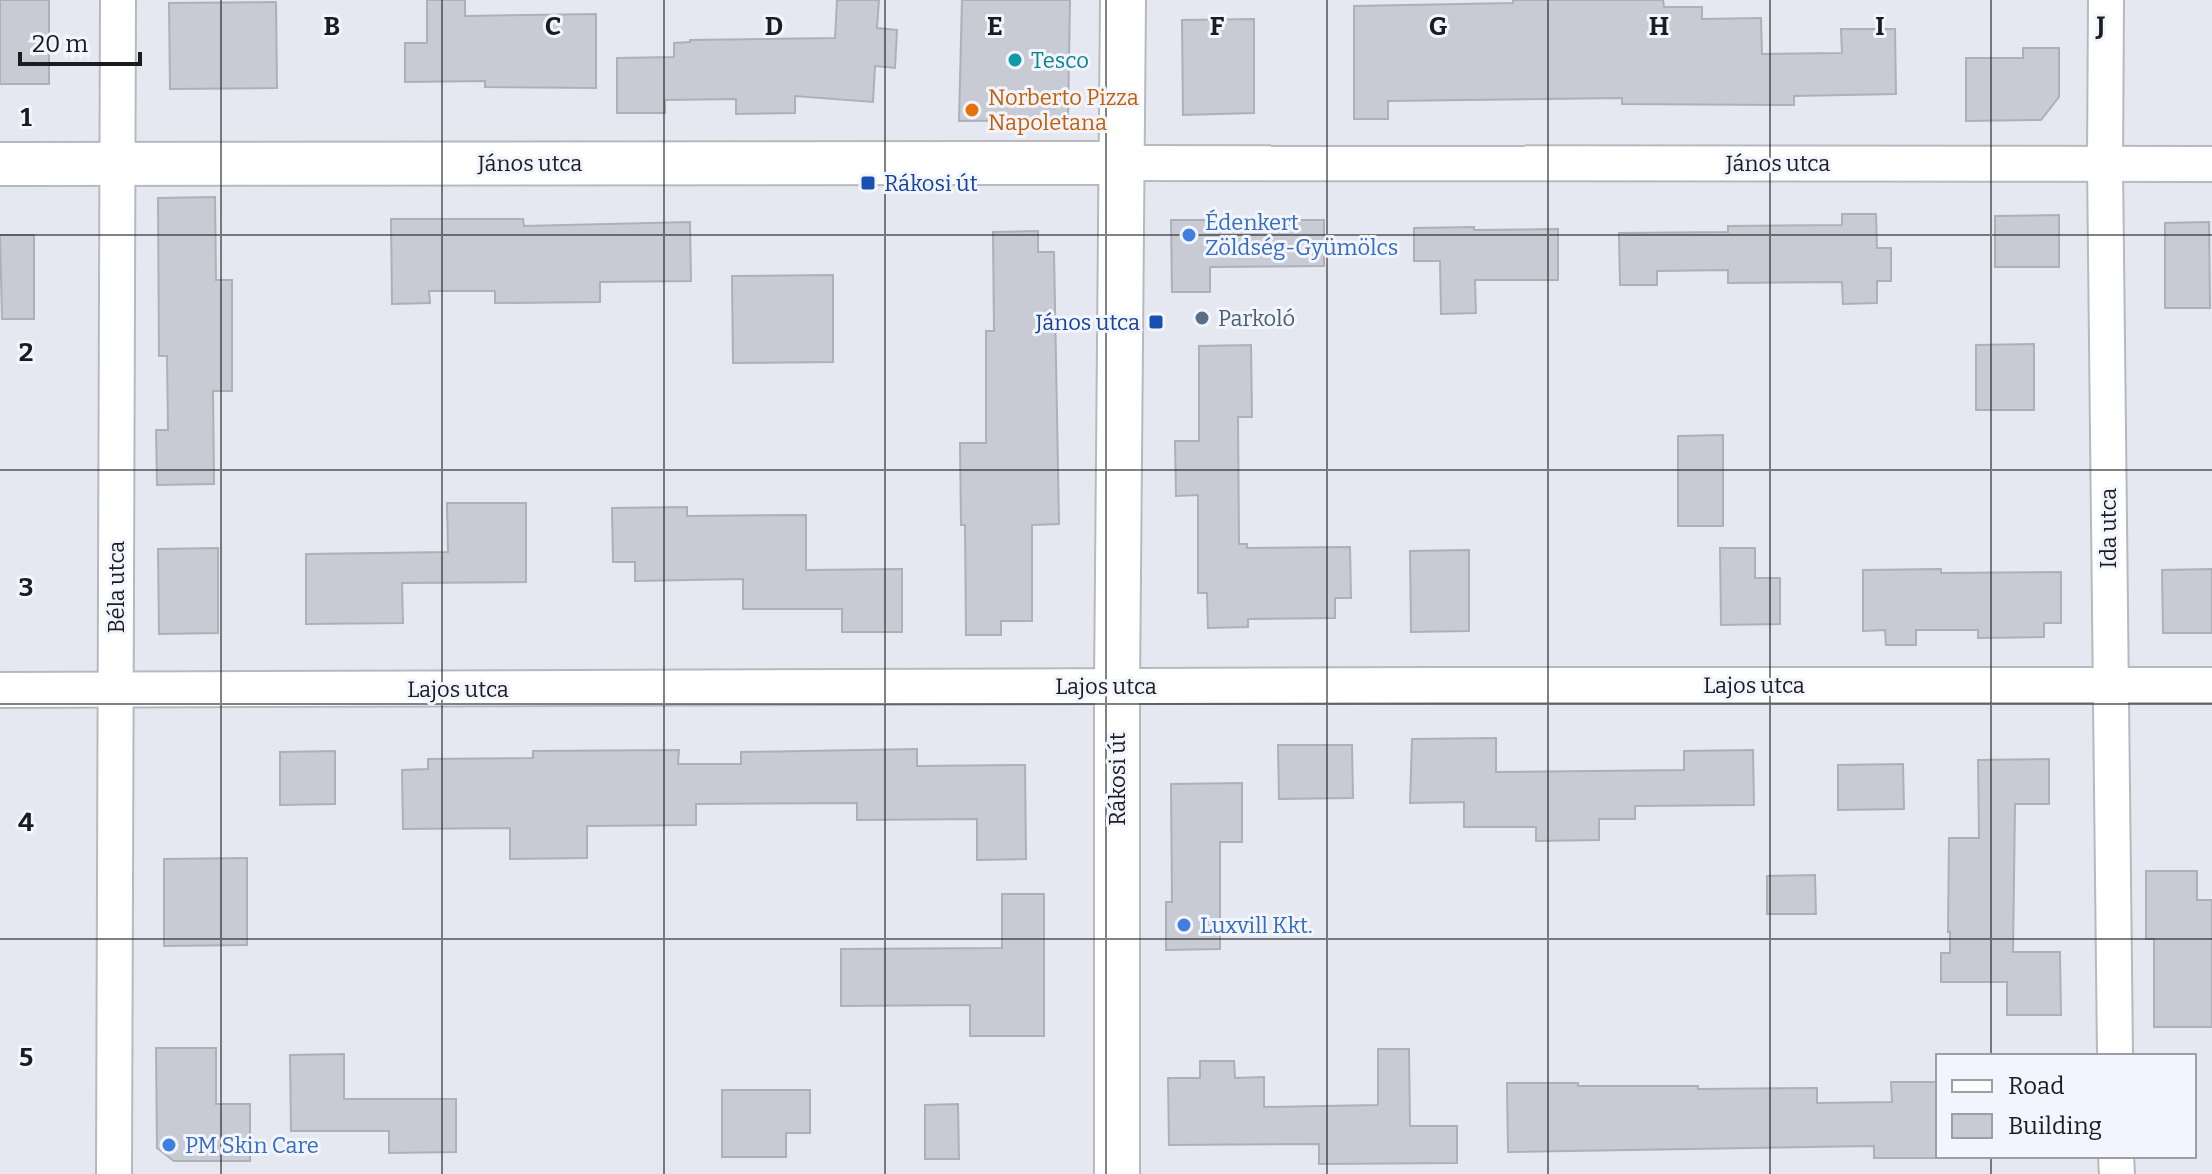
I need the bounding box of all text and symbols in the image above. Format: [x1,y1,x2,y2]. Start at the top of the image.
text: B [324,11,340,42]
text: C [545,11,561,42]
text: D [765,11,783,42]
text: E [987,11,1003,42]
text: F [1210,11,1225,42]
text: G [1429,11,1448,42]
text: H [1649,11,1669,42]
text: I [1875,11,1885,42]
text: J [2095,11,2106,42]
scale bar [20,16,140,66]
text: 20 m [32,30,88,58]
place label: Tesco [1031,47,1089,74]
marker: Tesco [1006,51,1024,69]
place label: Norberto Pizza Napoletana [988,84,1139,136]
marker: Norberto Pizza Napoletana [963,101,981,119]
text: 1 [20,102,32,133]
street label: János utca [477,150,582,177]
street label: János utca [1725,150,1830,177]
place label: Rákosi út [884,170,978,197]
marker: Rákosi út [859,174,877,192]
place label: Édenkert Zöldség-Gyümölcs [1205,209,1398,261]
marker: Édenkert Zöldség-Gyümölcs [1180,226,1198,244]
place label: Parkoló [1218,305,1295,332]
place label: János utca [1034,309,1140,336]
marker: Parkoló [1193,309,1211,327]
marker: János utca [1147,313,1165,331]
text: 2 [19,337,33,368]
street label: Ida utca [2095,488,2122,568]
street label: Béla utca [103,541,130,633]
text: 3 [19,572,33,603]
street label: Lajos utca [1703,672,1805,699]
street label: Lajos utca [1055,673,1157,700]
street label: Lajos utca [407,676,509,703]
street label: Rákosi út [1104,732,1131,826]
text: 4 [18,807,34,838]
place label: Luxvill Kkt. [1200,912,1313,939]
marker: Luxvill Kkt. [1175,916,1193,934]
text: 5 [19,1042,33,1073]
legend [1936,1054,2196,1158]
text: Road [2008,1072,2064,1100]
text: Building [2008,1112,2102,1140]
place label: PM Skin Care [185,1132,319,1159]
marker: PM Skin Care [160,1136,178,1154]

